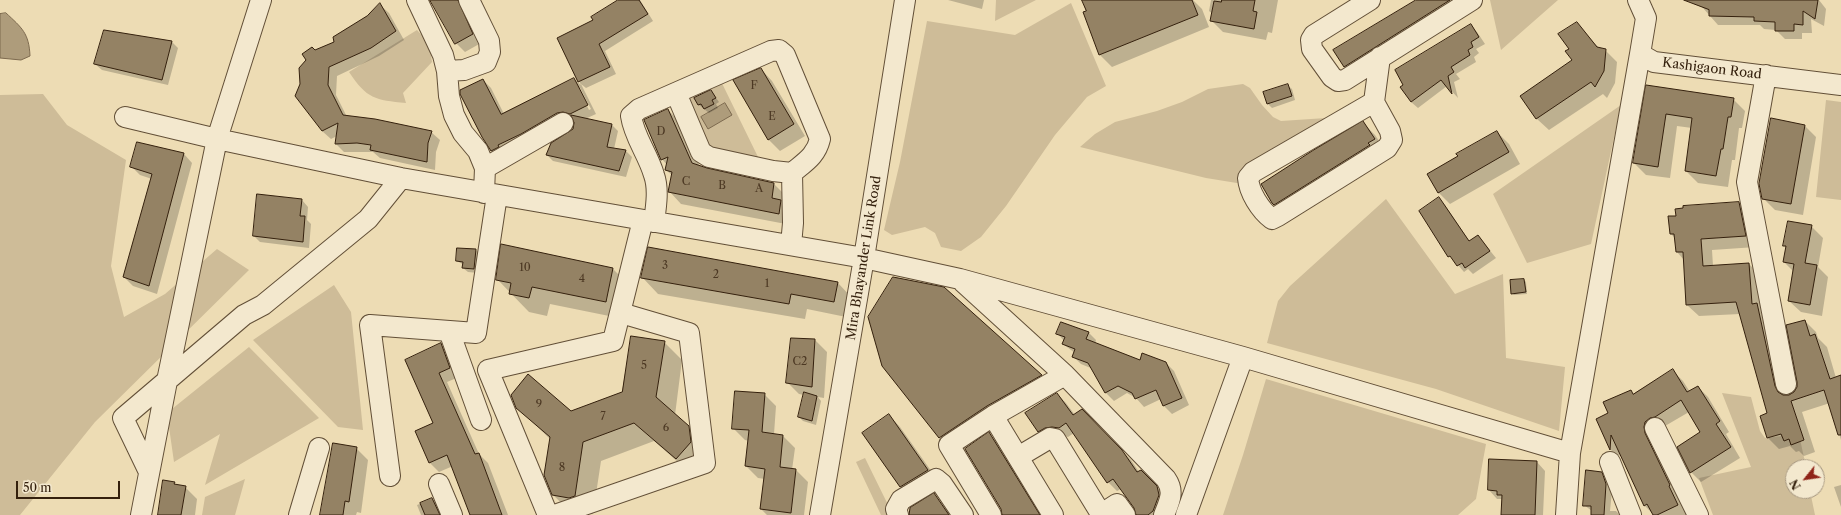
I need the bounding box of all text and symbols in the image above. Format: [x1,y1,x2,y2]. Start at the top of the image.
street label: Kashigaon Road [1661,55,1763,83]
house number: F [750,79,758,93]
house number: E [768,110,776,124]
house number: D [657,125,665,139]
house number: C [682,175,690,189]
street label: Mira Bhayander Link Road [843,175,885,341]
house number: B [718,179,726,193]
house number: A [755,182,763,196]
house number: 3 [662,259,668,273]
house number: 10 [519,261,531,275]
house number: 2 [713,268,719,282]
house number: 4 [579,272,585,286]
house number: 1 [765,277,769,291]
house number: C2 [793,355,807,369]
house number: 5 [641,359,647,373]
house number: 9 [536,398,542,412]
house number: 7 [600,410,606,424]
house number: 6 [663,421,669,435]
north arrow [1785,459,1825,499]
house number: 8 [559,461,565,475]
scale bar [18,473,122,499]
text: N [1787,477,1804,492]
text: 50 m [23,480,52,495]

